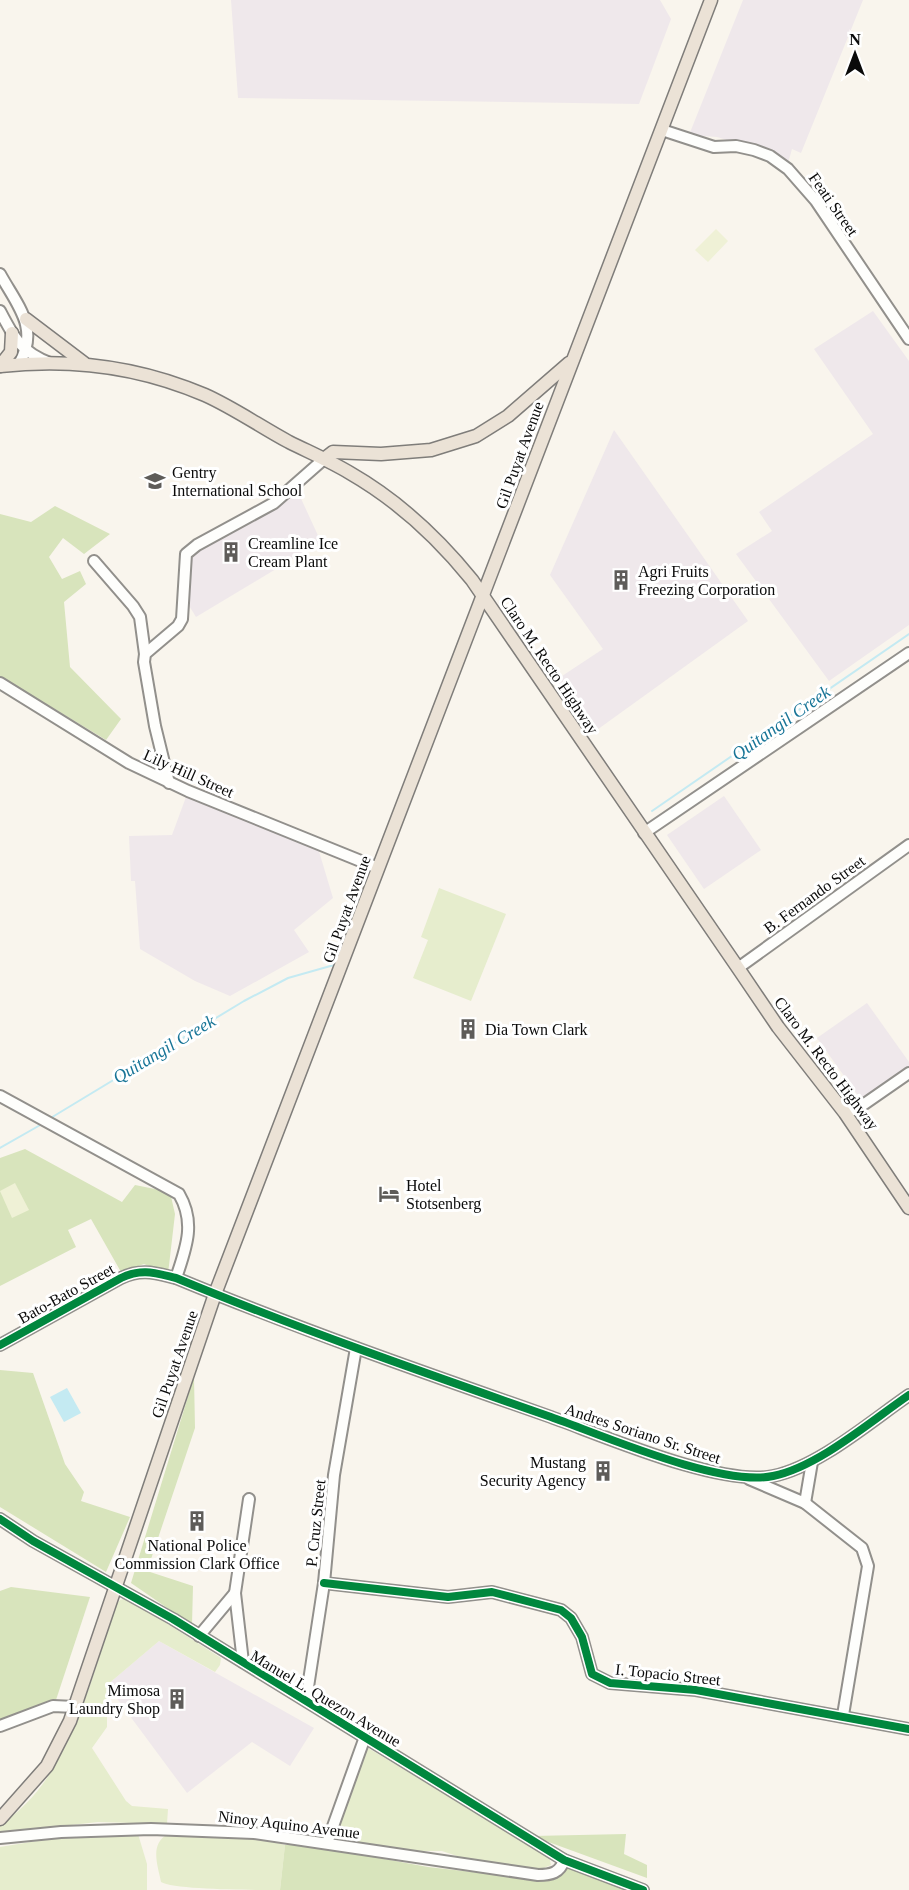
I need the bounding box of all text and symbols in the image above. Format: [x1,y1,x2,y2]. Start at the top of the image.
north arrow [825,24,885,84]
text: N [849,31,861,48]
street label: Feati Street [806,169,862,240]
street label: Gil Puyat Avenue [492,399,548,511]
place label: Gentry International School [172,464,303,499]
school or university icon: Gentry International School [143,469,167,493]
place label: Creamline Ice Cream Plant [248,535,338,570]
building icon: Creamline Ice Cream Plant [219,540,243,564]
place label: Agri Fruits Freezing Corporation [638,563,775,599]
building icon: Agri Fruits Freezing Corporation [609,568,633,592]
street label: Claro M. Recto Highway [496,593,602,738]
water label: Quitangil Creek [728,681,835,764]
street label: Lily Hill Street [141,746,237,802]
street label: B. Fernando Street [761,852,868,937]
street label: Gil Puyat Avenue [319,853,375,965]
street label: Claro M. Recto Highway [770,994,882,1134]
water label: Quitangil Creek [109,1010,220,1087]
building icon: Dia Town Clark [456,1017,480,1041]
place label: Dia Town Clark [485,1021,588,1038]
place label: Hotel Stotsenberg [406,1177,481,1213]
hotel icon: Hotel Stotsenberg [377,1182,401,1206]
street label: Bato-Bato Street [15,1260,118,1327]
street label: Gil Puyat Avenue [148,1308,202,1420]
street label: Andres Soriano Sr. Street [563,1400,723,1467]
place label: Mustang Security Agency [480,1454,586,1490]
building icon: Mustang Security Agency [591,1459,615,1483]
street label: P. Cruz Street [302,1478,329,1567]
building icon: National Police Commission Clark Office [185,1509,209,1533]
place label: National Police Commission Clark Office [114,1537,280,1572]
street label: Manuel L. Quezon Avenue [248,1647,404,1750]
street label: I. Topacio Street [614,1661,722,1690]
place label: Mimosa Laundry Shop [69,1682,160,1718]
building icon: Mimosa Laundry Shop [165,1687,189,1711]
street label: Ninoy Aquino Avenue [217,1807,361,1843]

